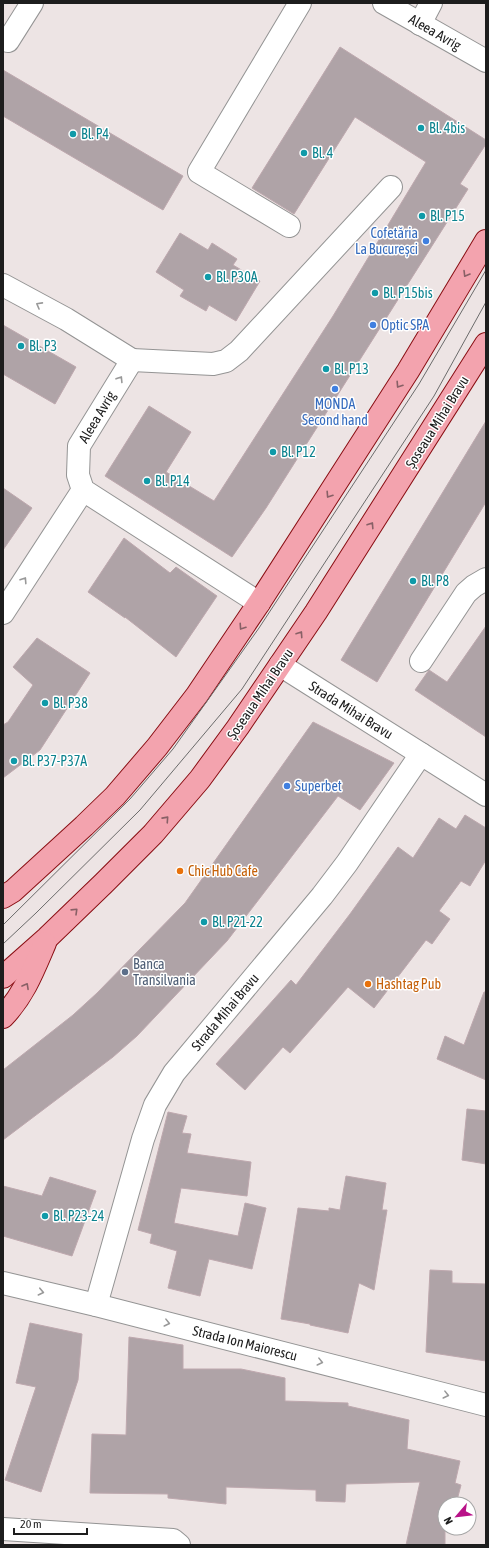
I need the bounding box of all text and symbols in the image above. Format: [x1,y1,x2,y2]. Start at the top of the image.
street label: Aleea Avrig [406,11,464,53]
place label: Bl. 4bis [429,120,465,136]
marker: Bl. 4bis [416,123,426,133]
place label: Bl. P4 [81,126,110,142]
marker: Bl. P4 [68,129,78,139]
place label: Bl. 4 [312,145,334,161]
marker: Bl. 4 [299,148,309,158]
place label: Bl. P15 [430,208,465,224]
marker: Bl. P15 [417,211,427,221]
place label: Cofetăria La Bucureșci [355,225,418,257]
marker: Cofetăria La Bucureșci [421,236,431,246]
place label: Bl. P30A [216,269,258,285]
one-way arrow [463,270,471,277]
marker: Bl. P30A [203,272,213,282]
place label: Bl. P15bis [383,285,433,301]
marker: Bl. P15bis [370,288,380,298]
one-way arrow [36,302,44,310]
place label: Optic SPA [381,317,429,333]
marker: Optic SPA [368,320,378,330]
place label: Bl. P3 [29,338,57,354]
marker: Bl. P3 [16,341,26,351]
place label: Bl. P13 [334,361,369,377]
marker: Bl. P13 [321,364,331,374]
street label: Șoseaua Mihai Bravu [402,373,472,471]
one-way arrow [116,376,123,383]
one-way arrow [396,381,404,388]
marker: MONDA Second hand [330,384,340,394]
street label: Aleea Avrig [75,388,119,446]
place label: MONDA Second hand [302,396,368,428]
place label: Bl. P12 [281,444,316,460]
marker: Bl. P12 [268,447,278,457]
place label: Bl. P14 [155,473,190,489]
marker: Bl. P14 [142,476,152,486]
one-way arrow [326,491,333,498]
one-way arrow [366,522,374,529]
place label: Bl. P8 [421,573,450,589]
marker: Bl. P8 [408,576,418,586]
one-way arrow [19,578,26,585]
one-way arrow [240,623,247,630]
one-way arrow [296,632,303,639]
street label: Șoseaua Mihai Bravu [224,646,296,742]
street label: Strada Mihai Bravu [306,678,396,742]
place label: Bl. P38 [53,695,88,711]
marker: Bl. P38 [40,698,50,708]
place label: Bl. P37-P37A [22,753,87,769]
marker: Bl. P37-P37A [9,756,19,766]
place label: Superbet [295,778,342,794]
marker: Superbet [282,781,292,791]
one-way arrow [162,816,169,823]
place label: Chic Hub Cafe [188,863,258,879]
marker: Chic Hub Cafe [175,866,185,876]
one-way arrow [70,908,78,916]
place label: Bl. P21-22 [212,914,263,930]
marker: Bl. P21-22 [199,917,209,927]
place label: Banca Transilvania [133,956,196,988]
marker: Banca Transilvania [120,967,130,977]
street label: Strada Mihai Bravu [188,970,262,1054]
place label: Hashtag Pub [376,976,441,992]
marker: Hashtag Pub [363,979,373,989]
one-way arrow [21,983,29,990]
place label: Bl. P23-24 [53,1208,105,1224]
marker: Bl. P23-24 [40,1211,50,1221]
one-way arrow [38,1287,44,1295]
one-way arrow [163,1318,170,1327]
street label: Strada Ion Maiorescu [191,1322,299,1364]
one-way arrow [317,1358,323,1366]
one-way arrow [442,1390,449,1399]
north arrow [437,1496,477,1536]
scale bar [14,1510,87,1536]
text: N [441,1515,455,1526]
text: 20 m [20,1517,42,1531]

